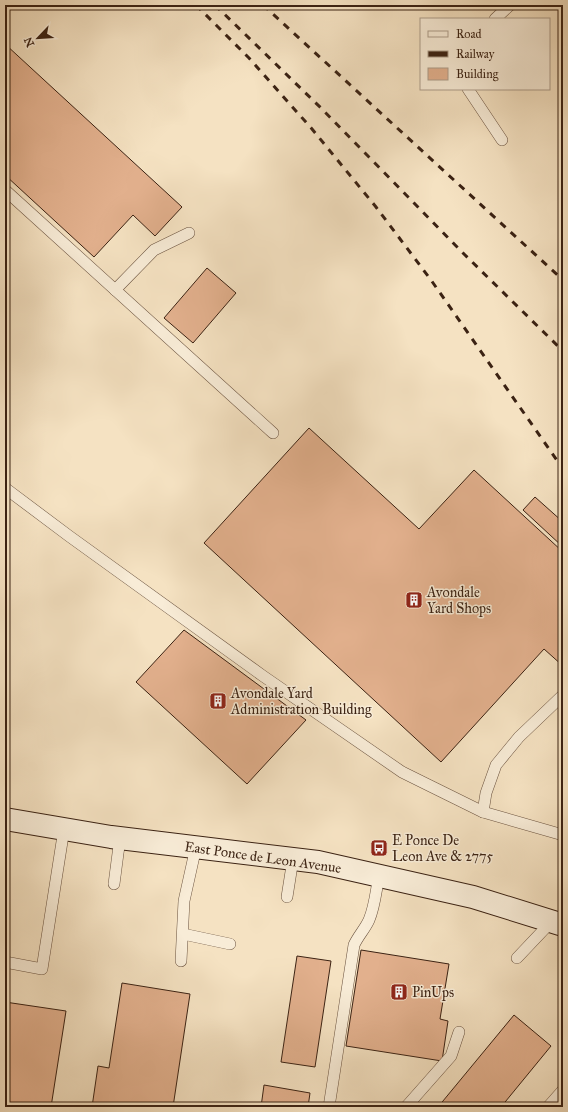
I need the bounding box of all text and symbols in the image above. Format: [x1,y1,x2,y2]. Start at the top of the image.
north arrow [18,18,58,58]
legend [420,18,550,90]
text: Road [456,27,482,41]
text: N [21,34,37,49]
text: Railway [456,47,495,61]
text: Building [456,67,499,82]
place label: Avondale Yard Shops [426,584,491,617]
building icon: Avondale Yard Shops [404,590,424,610]
place label: Avondale Yard Administration Building [230,685,372,718]
building icon: Avondale Yard Administration Building [208,691,228,711]
place label: E Ponce De Leon Ave & 2775 [392,832,494,865]
street label: East Ponce de Leon Avenue [184,838,343,877]
bus stop icon: E Ponce De Leon Ave & 2775 [369,838,389,858]
building icon: PinUps [389,982,409,1002]
place label: PinUps [412,984,454,1001]

